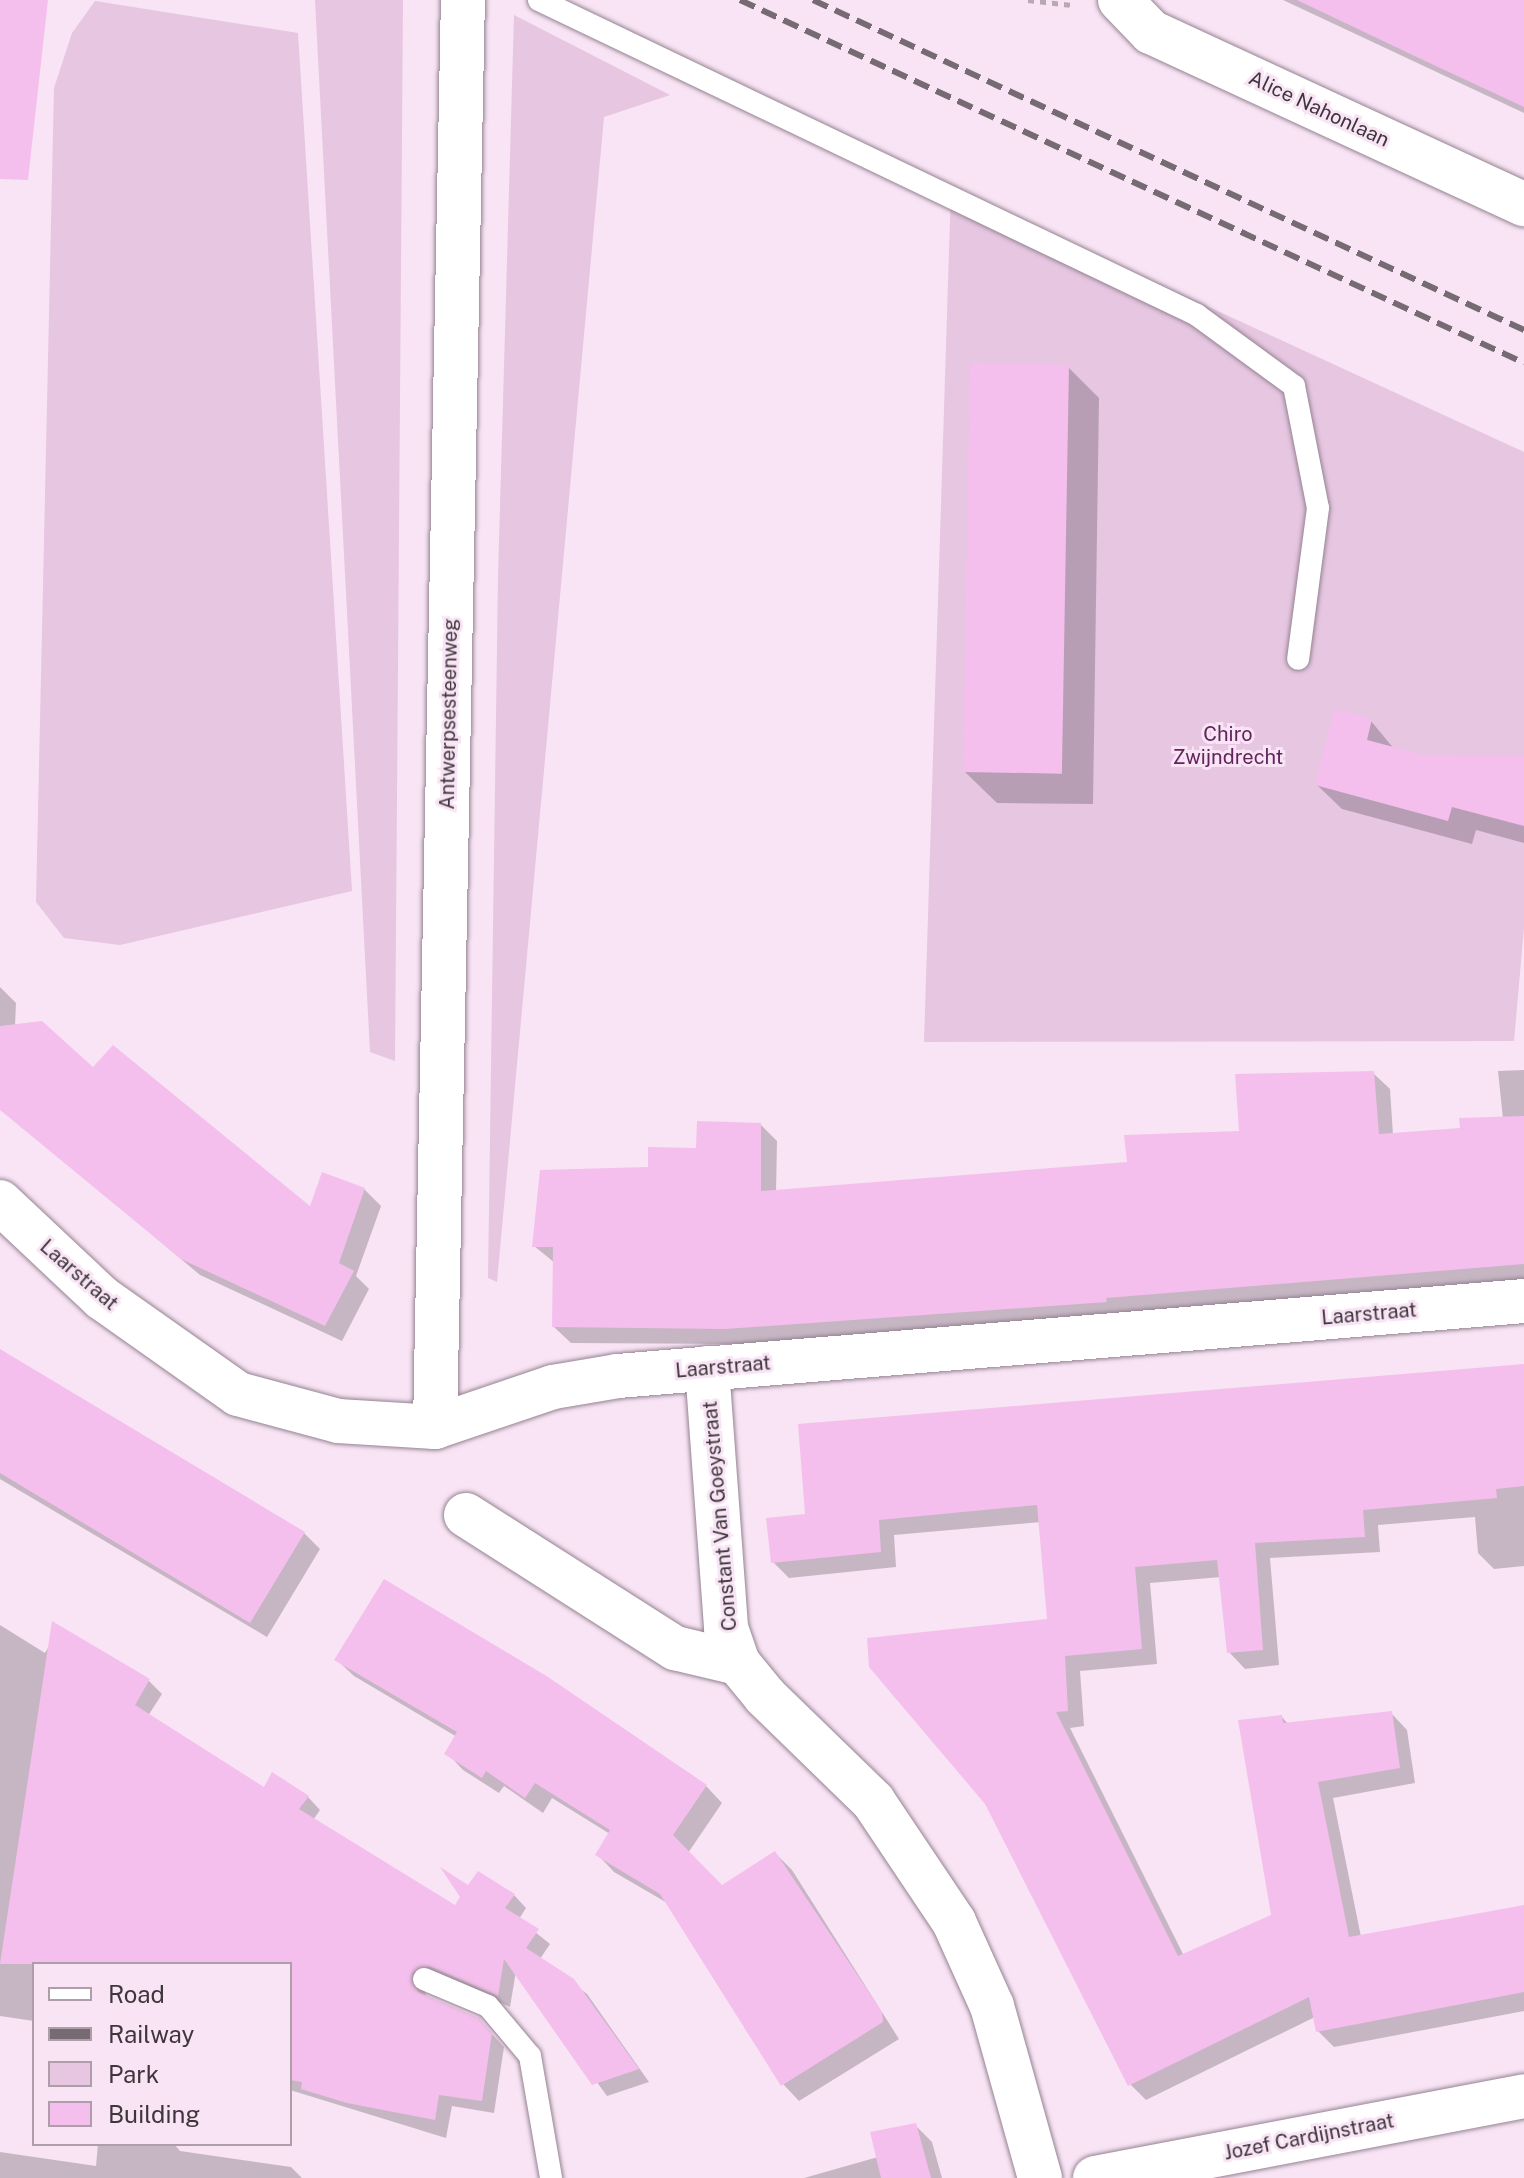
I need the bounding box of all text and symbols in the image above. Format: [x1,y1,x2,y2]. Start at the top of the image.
street label: Alice Nahonlaan [1245,66,1393,152]
street label: Antwerpsesteenweg [435,618,463,810]
park label: Chiro Zwijndrecht [1173,723,1283,770]
street label: Laarstraat [35,1235,123,1315]
street label: Laarstraat [1320,1298,1418,1330]
street label: Laarstraat [674,1351,772,1383]
street label: Constant Van Goeystraat [698,1400,742,1632]
legend [32,1962,292,2146]
text: Road [108,1980,165,2008]
text: Railway [108,2020,194,2048]
text: Park [108,2060,159,2088]
text: Building [108,2100,200,2128]
street label: Jozef Cardijnstraat [1222,2109,1396,2165]

